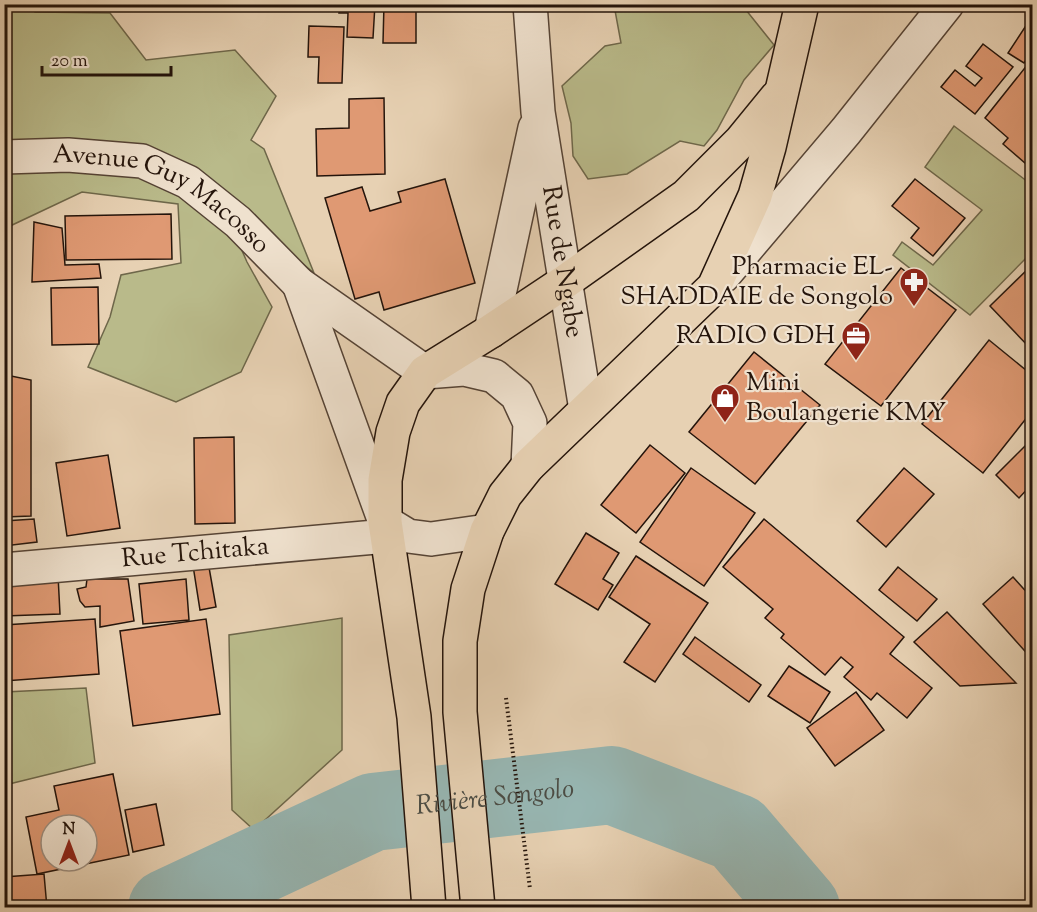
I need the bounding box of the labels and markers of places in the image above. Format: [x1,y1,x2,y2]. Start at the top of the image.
place label: Pharmacie EL- SHADDAIE de Songolo [620,249,893,316]
pharmacy icon: Pharmacie EL- SHADDAIE de Songolo [898,266,930,308]
place label: RADIO GDH [676,318,835,355]
office icon: RADIO GDH [840,320,872,362]
place label: Mini Boulangerie KMY [746,365,947,432]
shop icon: Mini Boulangerie KMY [709,382,741,424]

